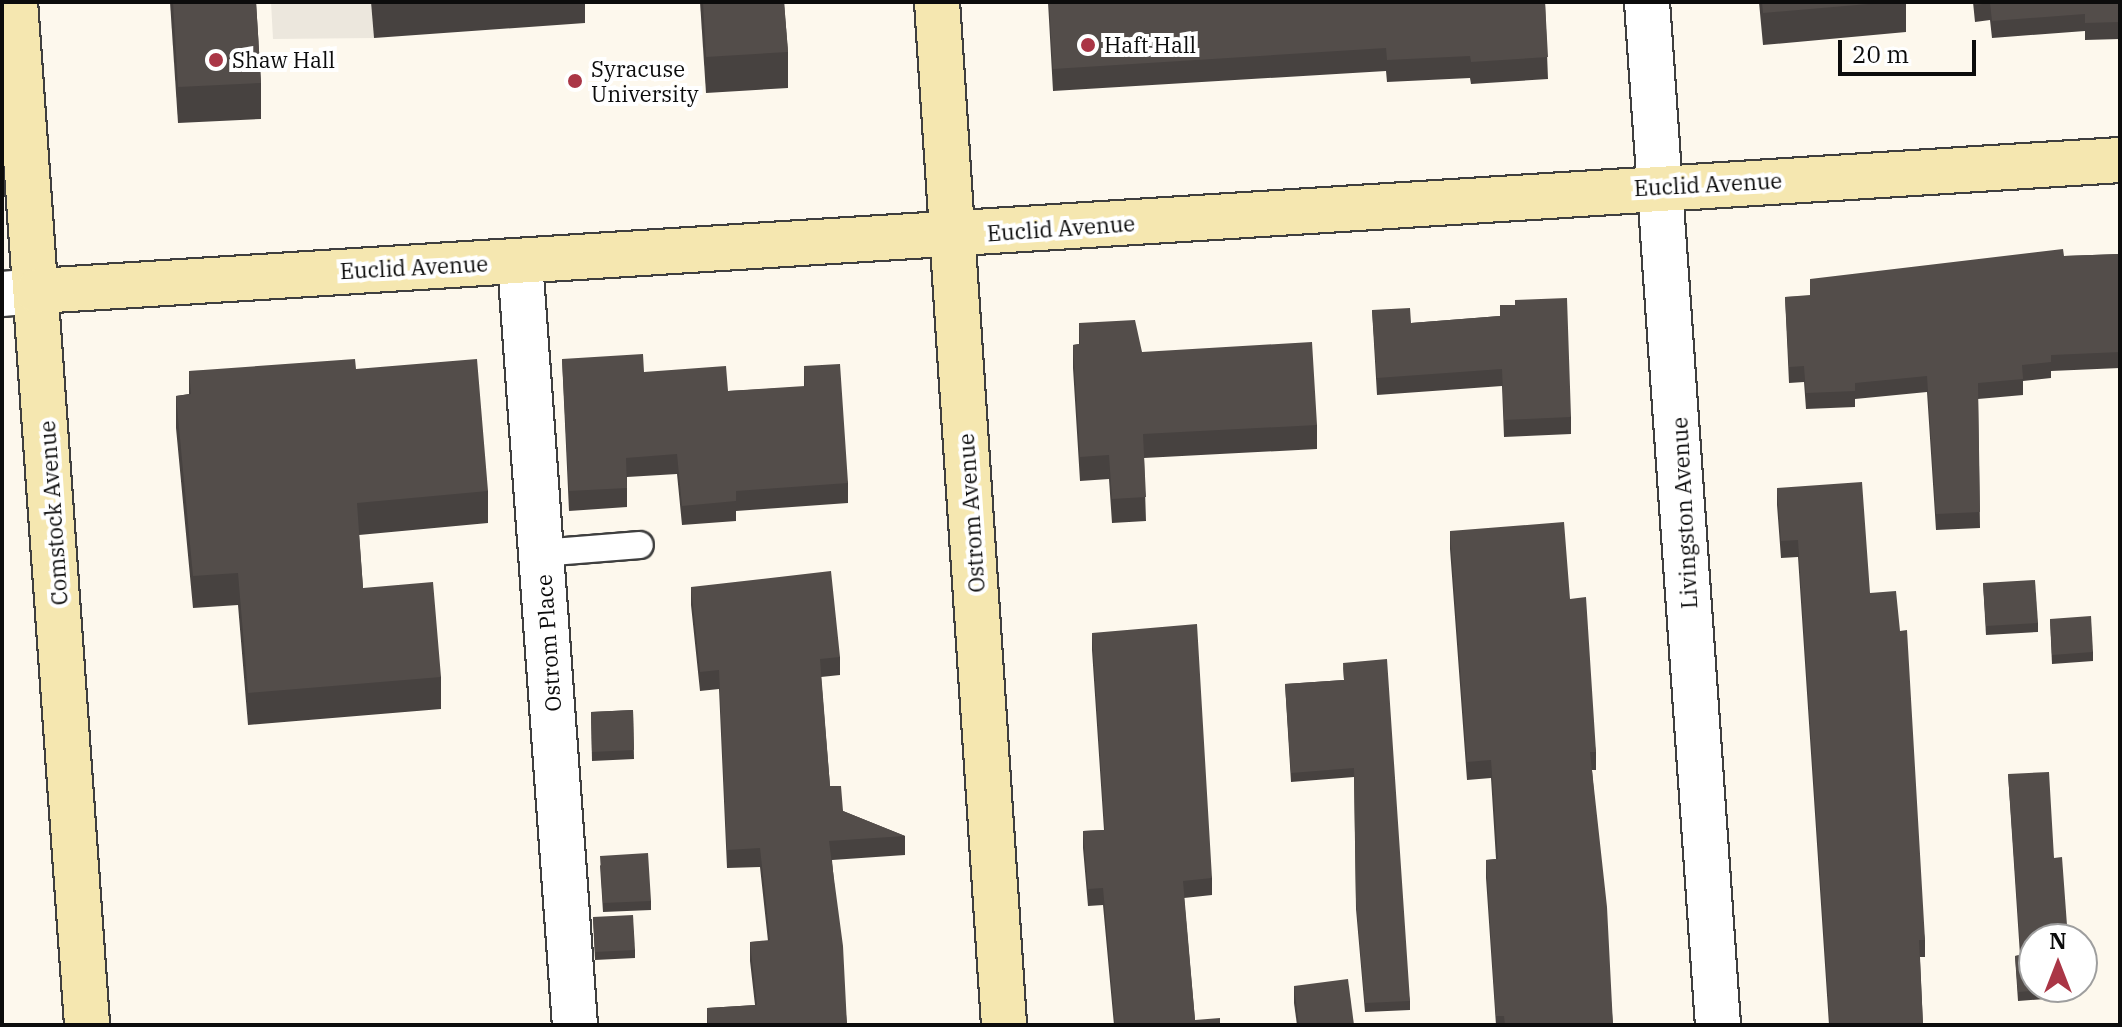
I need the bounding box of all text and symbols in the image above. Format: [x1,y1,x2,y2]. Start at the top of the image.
scale bar [1842,24,1980,74]
place label: Haft Hall [1104,32,1196,58]
marker: Haft Hall [1079,36,1097,54]
text: 20 m [1852,38,1909,70]
place label: Shaw Hall [232,47,335,73]
marker: Shaw Hall [207,51,225,69]
place label: Syracuse University [591,55,698,106]
marker: Syracuse University [566,72,584,90]
street label: Euclid Avenue [1633,167,1783,201]
street label: Euclid Avenue [986,210,1136,246]
street label: Euclid Avenue [339,250,489,284]
street label: Livingston Avenue [1666,416,1702,610]
street label: Comstock Avenue [33,420,73,606]
street label: Ostrom Avenue [952,432,990,594]
street label: Ostrom Place [530,573,566,713]
north arrow [2018,923,2098,1003]
text: N [2049,926,2067,955]

